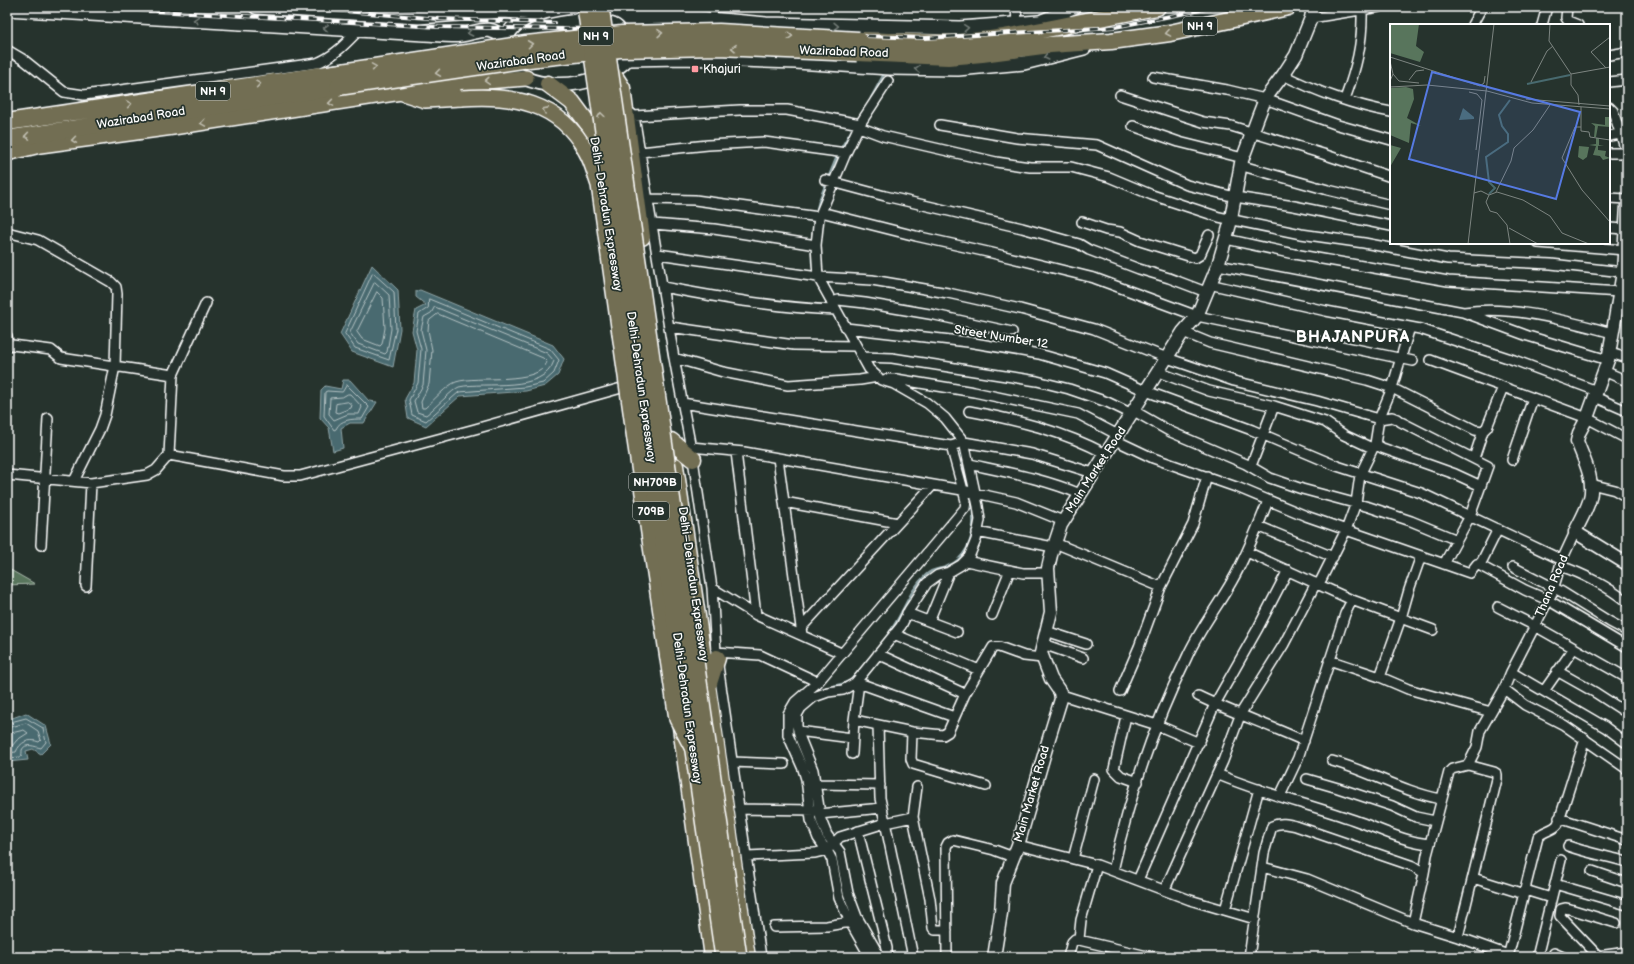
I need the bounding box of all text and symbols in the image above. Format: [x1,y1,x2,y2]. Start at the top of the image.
one-way arrow [193,15,199,24]
road number: NH 9 [1183,17,1217,35]
one-way arrow [833,21,839,30]
one-way arrow [963,23,969,32]
one-way arrow [323,24,329,32]
inset map [1390,24,1610,244]
road number: NH 9 [579,27,613,45]
one-way arrow [466,28,473,37]
one-way arrow [1165,28,1171,37]
one-way arrow [657,29,663,37]
one-way arrow [787,32,793,40]
one-way arrow [527,39,533,48]
one-way arrow [731,43,737,52]
street label: Wazirabad Road [799,43,889,61]
street label: Wazirabad Road [476,47,566,75]
one-way arrow [1043,52,1050,61]
place label: Khajuri [703,62,741,77]
one-way arrow [371,63,377,72]
marker: Khajuri [690,64,700,74]
one-way arrow [914,64,920,73]
one-way arrow [435,68,441,77]
one-way arrow [484,76,490,85]
one-way arrow [255,80,261,89]
road number: NH 9 [196,82,230,100]
one-way arrow [328,98,334,107]
one-way arrow [126,100,132,109]
street label: Wazirabad Road [96,104,186,132]
one-way arrow [542,108,550,115]
one-way arrow [597,112,606,118]
one-way arrow [200,118,206,127]
one-way arrow [24,131,30,140]
one-way arrow [71,136,77,145]
street label: Delhi–Dehradun Expressway [586,136,626,293]
street label: Delhi-Dehradun Expressway [623,310,659,464]
street label: Street Number 12 [953,322,1049,352]
district label: BHAJANPURA [1296,328,1410,347]
street label: Main Market Road [1062,424,1130,516]
road number: NH709B [629,473,681,491]
road number: 709B [633,502,669,520]
street label: Delhi–Dehradun Expressway [675,506,711,663]
street label: Thana Road [1532,553,1572,619]
street label: Delhi-Dehradun Expressway [669,631,705,785]
street label: Main Market Road [1011,744,1053,844]

